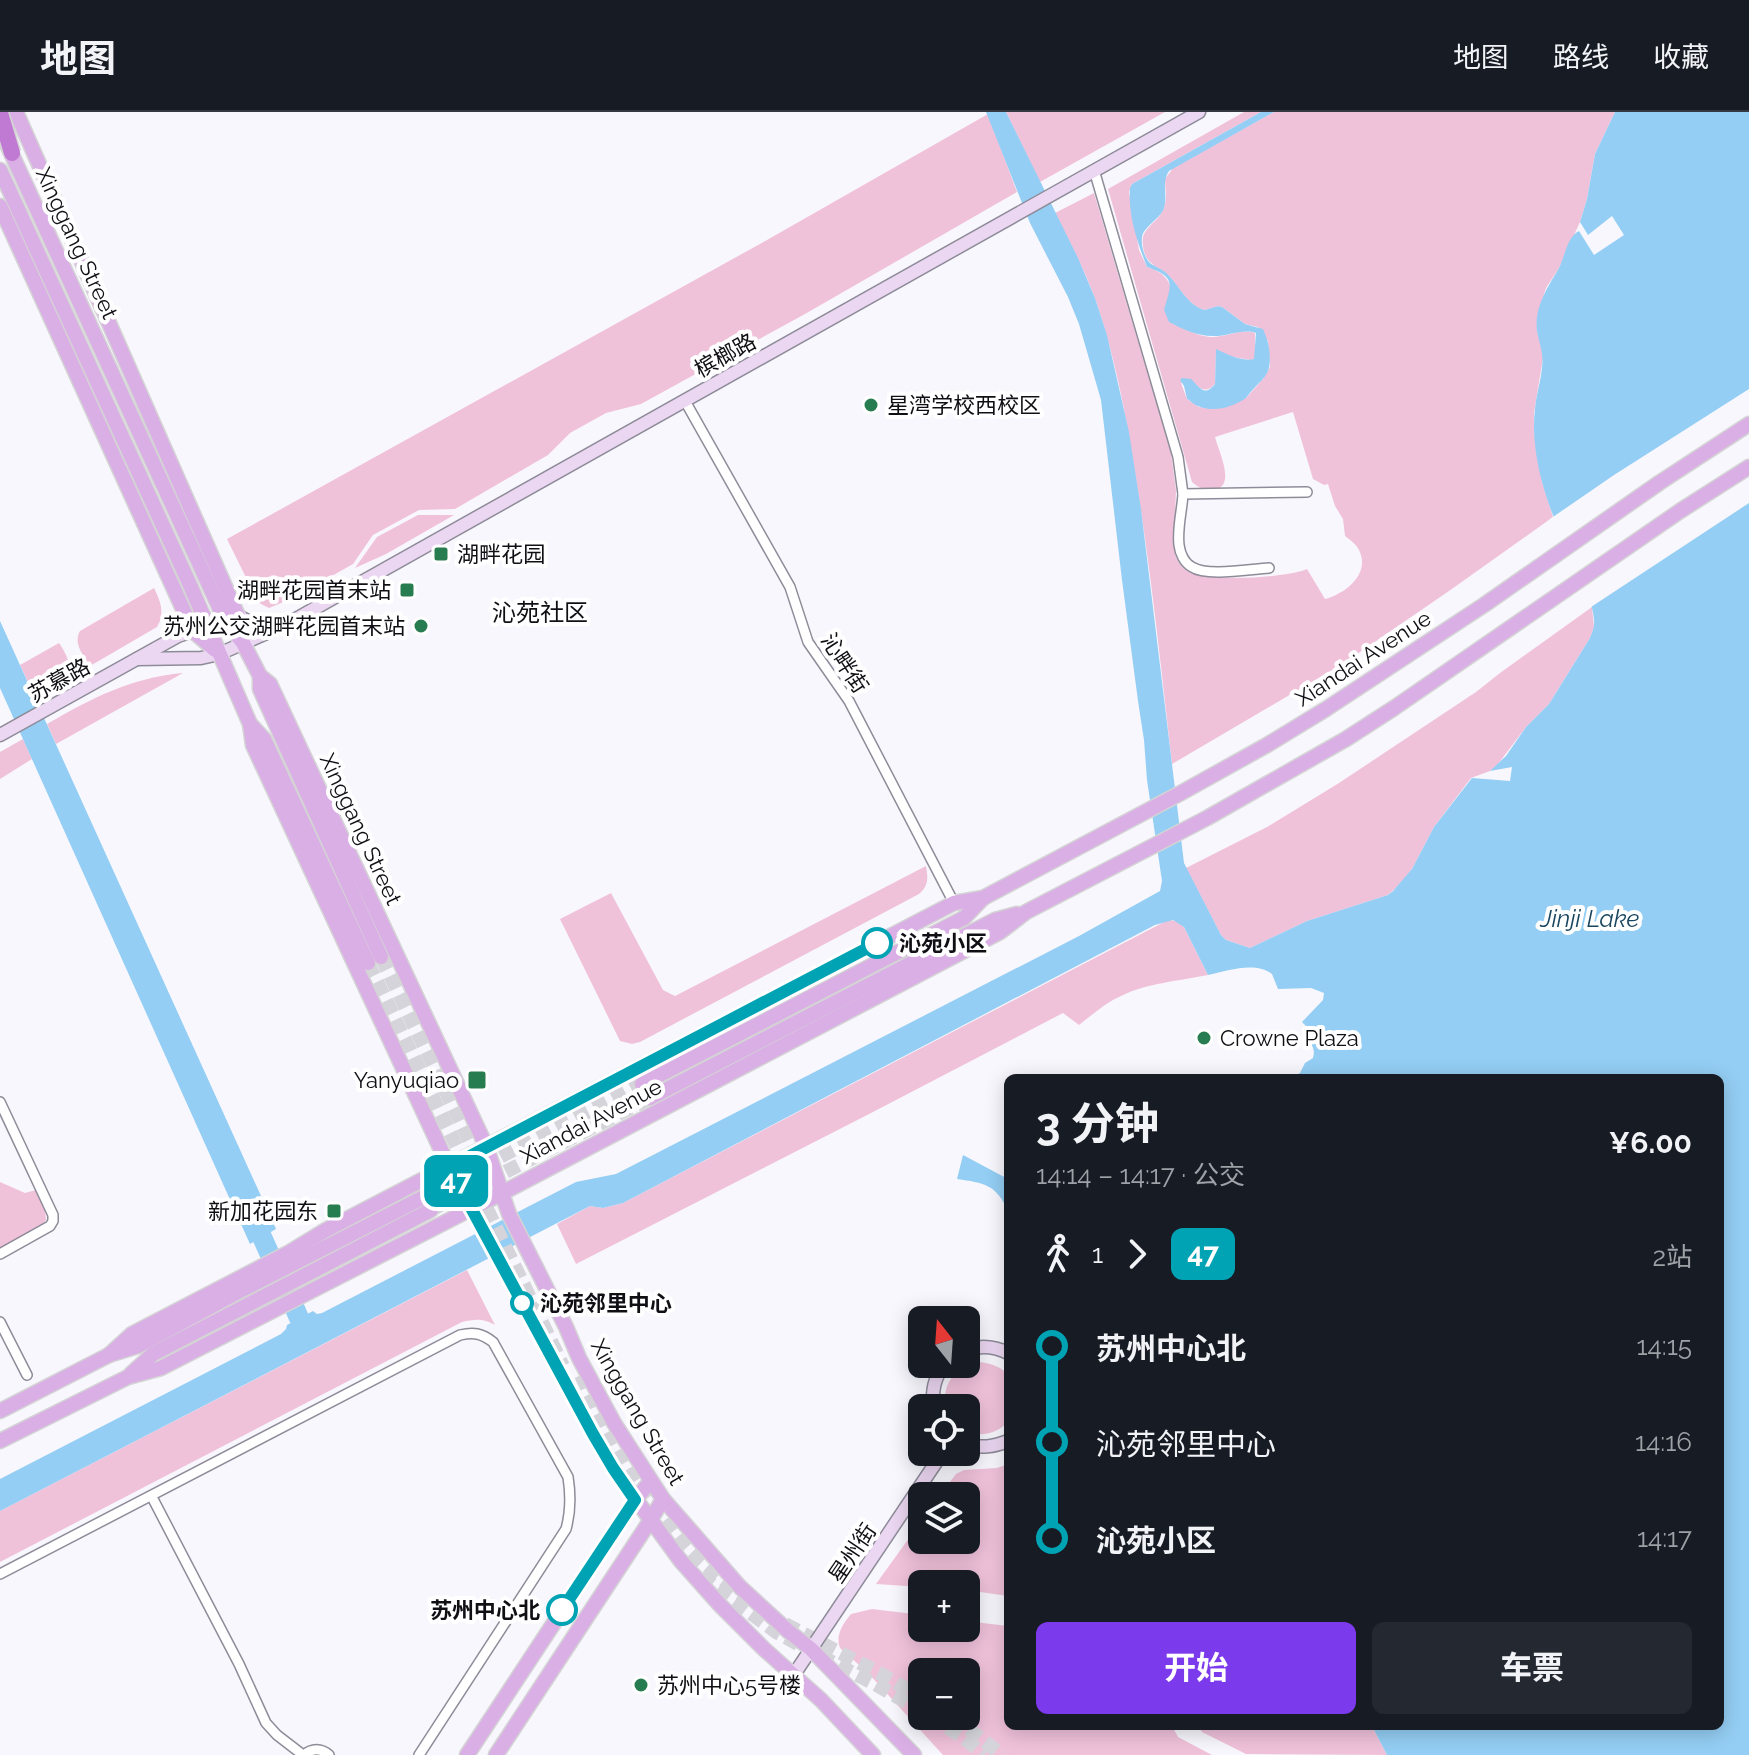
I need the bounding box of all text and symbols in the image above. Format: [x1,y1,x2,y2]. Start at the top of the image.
text: 地图 [40,36,116,81]
text: 地图 [1453,41,1509,74]
text: 路线 [1553,41,1609,74]
text: 收藏 [1653,41,1709,74]
street label: Xinggang Street [31,163,124,323]
street label: 槟榔路 [690,328,760,382]
place label: 星湾学校西校区 [887,392,1041,418]
marker: 星湾学校西校区 [862,396,880,414]
place label: 湖畔花园 [457,541,545,567]
marker: 湖畔花园 [432,545,450,563]
place label: 湖畔花园首末站 [237,577,391,603]
marker: 湖畔花园首末站 [398,581,416,599]
district label: 沁苑社区 [492,598,588,627]
street label: Xiandai Avenue [1290,605,1436,711]
place label: 苏州公交湖畔花园首末站 [163,613,405,639]
marker: 苏州公交湖畔花园首末站 [412,617,430,635]
street label: 沁畔街 [816,628,874,698]
street label: 苏慕路 [24,653,94,707]
street label: Xinggang Street [315,749,408,909]
water label: Jinji Lake [1540,904,1640,933]
marker: 沁苑小区 [862,928,892,958]
place label: 沁苑小区 [899,930,987,956]
place label: Crowne Plaza [1220,1025,1359,1051]
marker: Crowne Plaza [1195,1029,1213,1047]
place label: Yanyuqiao [354,1067,459,1093]
marker: Yanyuqiao [466,1069,488,1091]
street label: Xiandai Avenue [516,1073,666,1169]
text: 3 分钟 [1036,1098,1159,1149]
text: ¥6.00 [1609,1125,1692,1160]
line badge: 47 [420,1155,492,1207]
text: 14:14 – 14:17 · 公交 [1036,1160,1245,1190]
text: 47 [440,1164,472,1197]
place label: 新加花园东 [208,1198,318,1224]
marker: 新加花园东 [325,1202,343,1220]
icon: walk [1036,1232,1080,1276]
icon: forward [1115,1232,1159,1276]
text: 47 [1187,1237,1219,1270]
text: 1 [1092,1239,1103,1269]
text: 2站 [1652,1242,1692,1272]
place label: 沁苑邻里中心 [540,1290,672,1316]
marker: 沁苑邻里中心 [511,1292,533,1314]
north arrow [908,1306,980,1378]
map controls [908,1306,980,1730]
text: 苏州中心北 [1096,1331,1246,1366]
text: 14:15 [1636,1331,1692,1361]
street label: Xinggang Street [586,1335,691,1490]
button: locate [908,1394,980,1466]
text: 沁苑邻里中心 [1096,1427,1276,1462]
text: 14:16 [1635,1427,1692,1457]
button: layers [908,1482,980,1554]
street label: 星州街 [823,1518,881,1588]
text: 沁苑小区 [1096,1523,1216,1558]
text: 14:17 [1637,1523,1692,1553]
button: + [908,1570,980,1642]
marker: 苏州中心北 [547,1595,577,1625]
place label: 苏州中心北 [430,1597,540,1623]
button: 开始 [1036,1622,1356,1714]
button: 车票 [1372,1622,1692,1714]
button: − [908,1658,980,1730]
place label: 苏州中心5号楼 [657,1672,801,1698]
marker: 苏州中心5号楼 [632,1676,650,1694]

